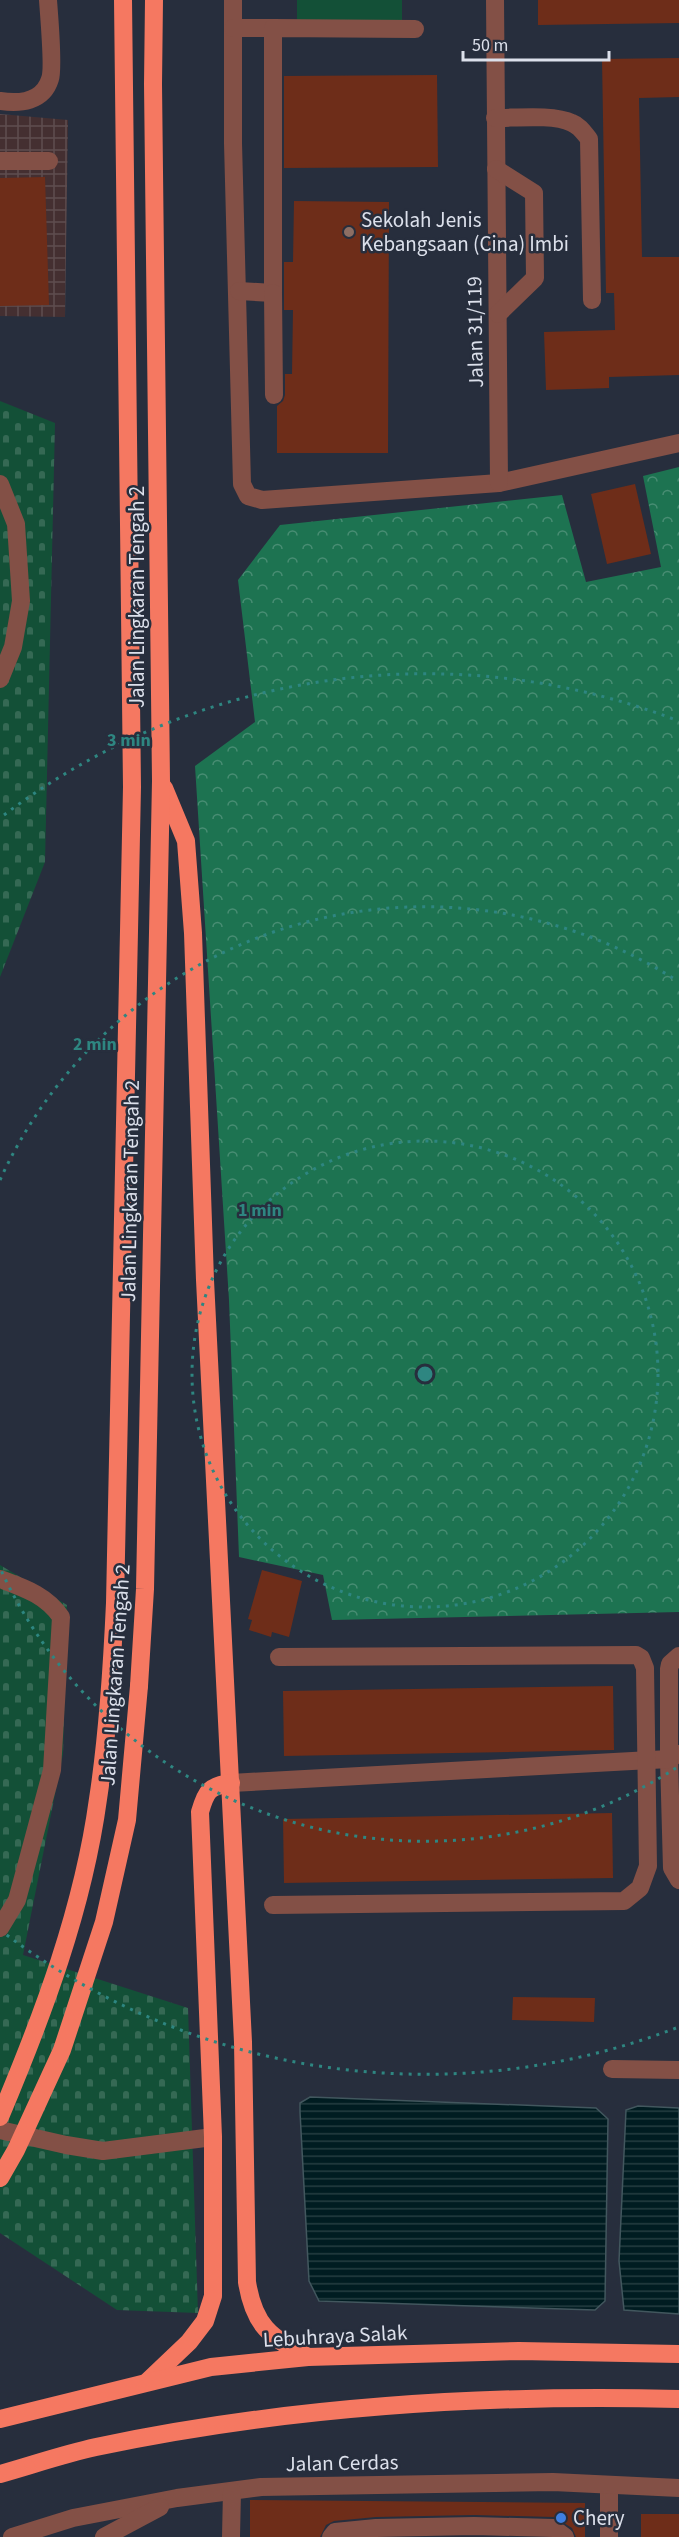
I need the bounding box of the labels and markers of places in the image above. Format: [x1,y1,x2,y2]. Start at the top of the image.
place label: Sekolah Jenis Kebangsaan (Cina) Imbi [361,205,569,259]
marker: Sekolah Jenis Kebangsaan (Cina) Imbi [342,225,356,239]
centre of rings [415,1364,435,1384]
place label: Chery [573,2503,625,2533]
marker: Chery [554,2511,568,2525]

